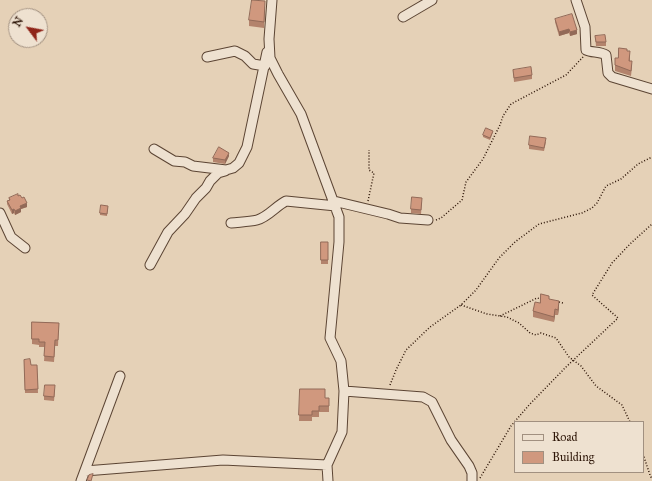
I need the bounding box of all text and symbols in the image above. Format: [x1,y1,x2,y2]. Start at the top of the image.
north arrow [8,8,48,48]
text: N [10,14,26,29]
legend [514,421,644,473]
text: Road [552,430,578,444]
text: Building [552,450,594,464]

